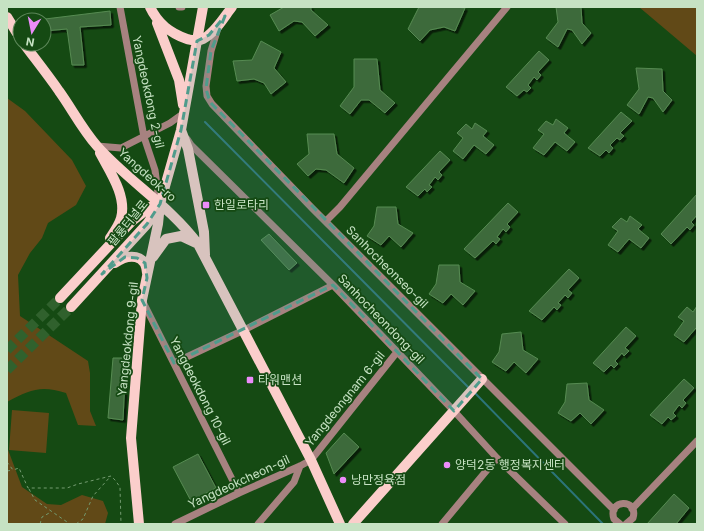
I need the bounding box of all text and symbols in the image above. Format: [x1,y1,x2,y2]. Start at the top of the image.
north arrow [12,12,52,52]
text: N [25,34,36,49]
street label: Yangdeokdong 2-gil [129,34,168,150]
street label: Yangdeok-ro [115,145,180,205]
street label: 팔룡터널로 [104,197,151,249]
place label: 한일로타리 [214,197,269,212]
marker: 한일로타리 [201,200,211,210]
street label: Sanhocheonseo-gil [343,222,432,311]
street label: Sanhocheondong-gil [335,271,428,367]
street label: Yangdeokdong 9-gil [114,281,141,397]
street label: Yangdeokdong 10-gil [167,334,234,448]
street label: Yangdeongnam 6-gil [302,348,388,449]
place label: 타워맨션 [258,372,302,387]
marker: 타워맨션 [245,375,255,385]
street label: Yangdeokcheon-gil [186,451,292,512]
place label: 양덕2동 행정복지센터 [455,457,565,472]
marker: 양덕2동 행정복지센터 [442,460,452,470]
place label: 낭만정육점 [351,472,406,487]
marker: 낭만정육점 [338,475,348,485]

